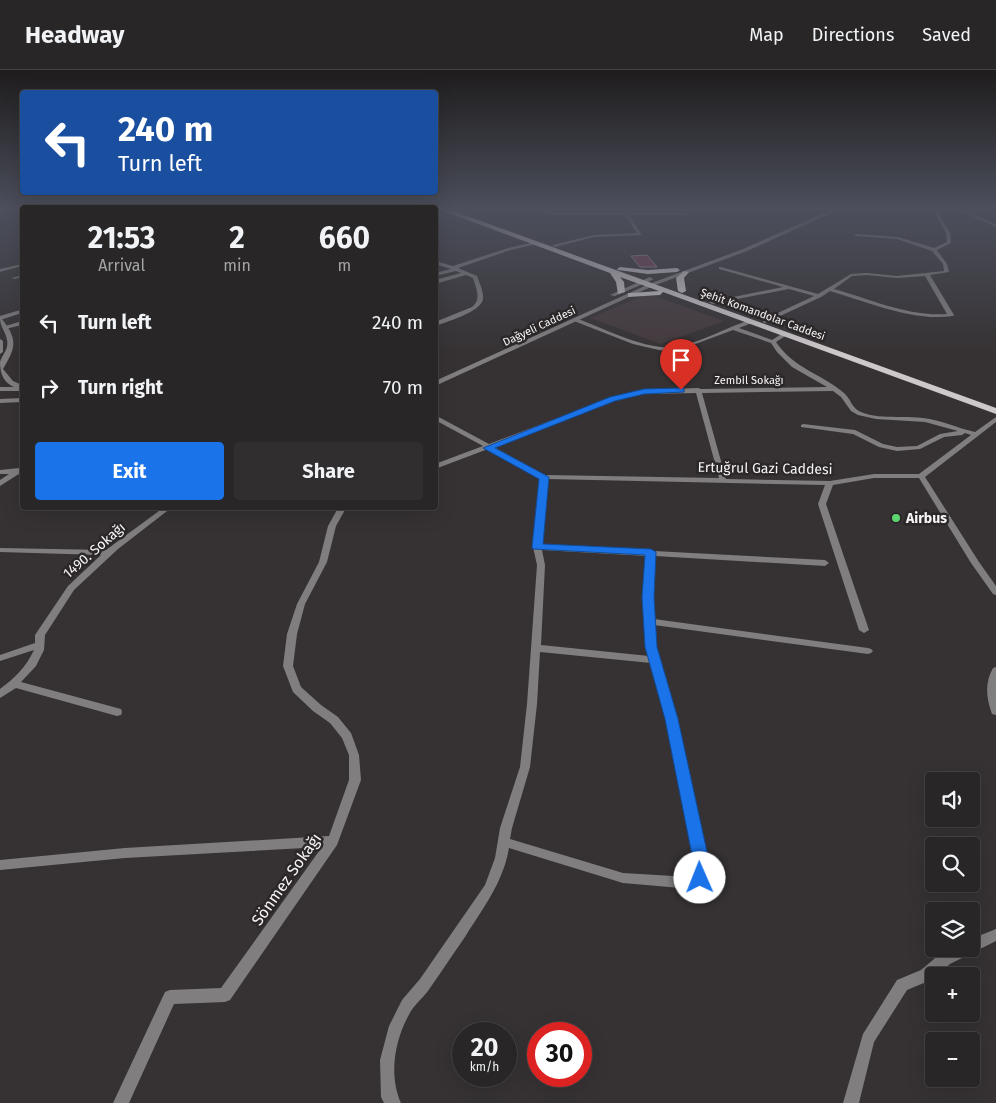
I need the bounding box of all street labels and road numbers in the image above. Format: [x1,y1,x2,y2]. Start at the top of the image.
street label: Şehit Komandolar Caddesi [699,286,827,343]
street label: Dağyeli Caddesi [501,304,578,349]
street label: Zembil Sokağı [714,374,784,387]
street label: Ertuğrul Gazi Caddesi [697,459,833,478]
street label: 1490. Sokağı [60,519,129,582]
street label: Sönmez Sokağı [248,829,325,929]

